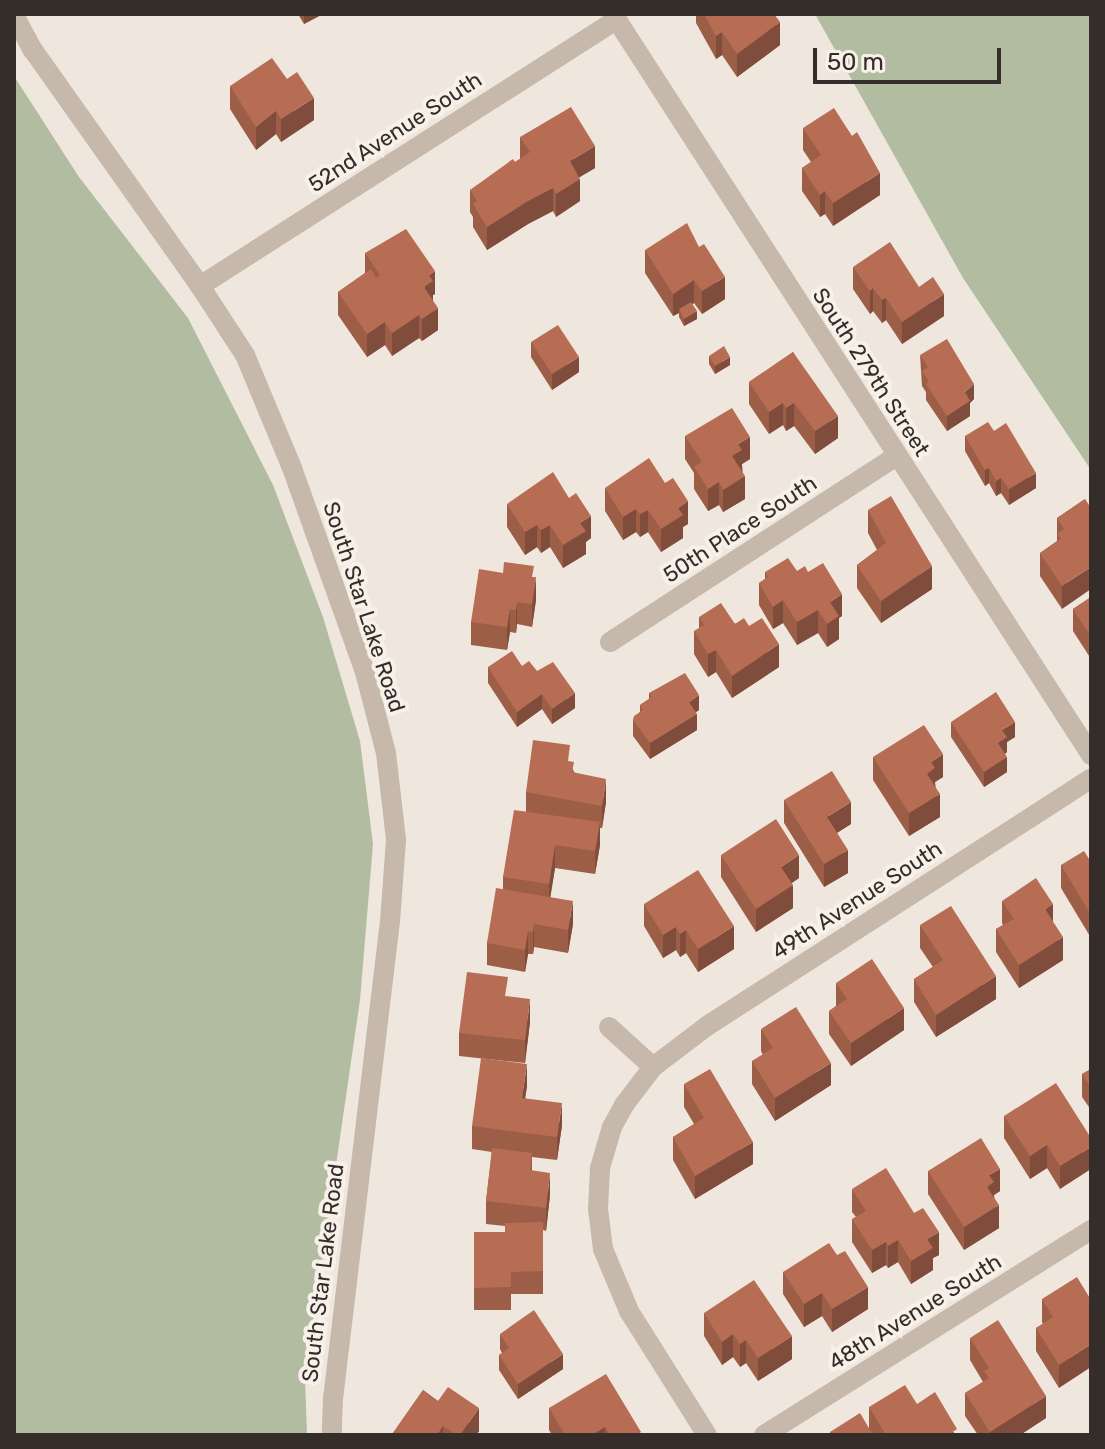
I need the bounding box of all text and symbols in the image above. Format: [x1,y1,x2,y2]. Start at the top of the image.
scale bar [817,32,1005,82]
text: 50 m [827,48,884,76]
street label: 52nd Avenue South [303,66,487,198]
street label: South 279th Street [807,283,935,461]
street label: 50th Place South [658,470,822,588]
street label: South Star Lake Road [317,498,411,716]
street label: 49th Avenue South [767,835,947,965]
street label: South Star Lake Road [296,1162,350,1384]
street label: 48th Avenue South [824,1248,1006,1376]

